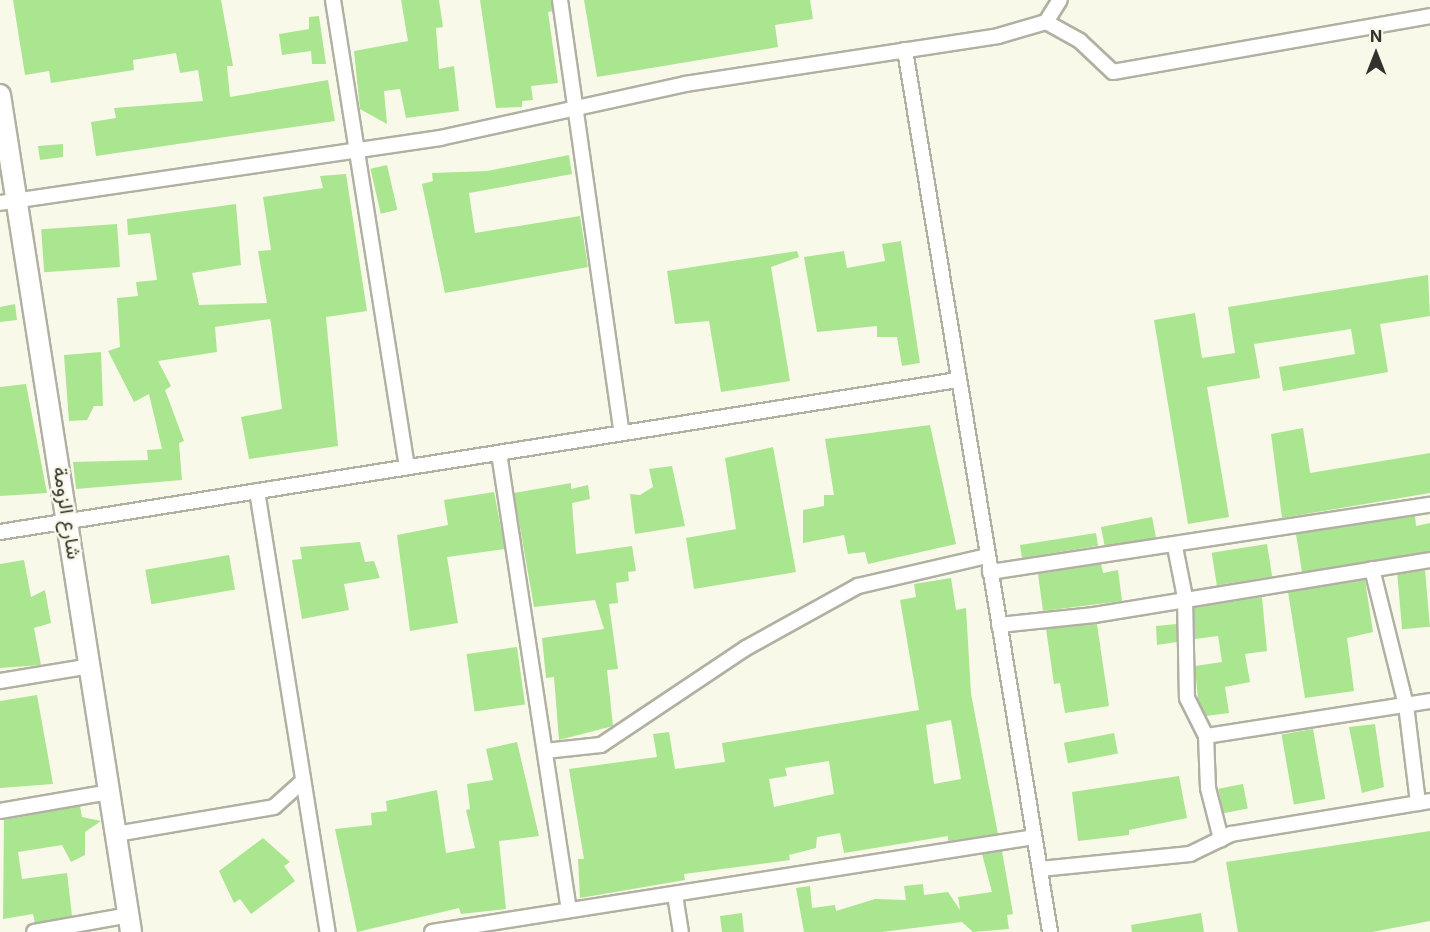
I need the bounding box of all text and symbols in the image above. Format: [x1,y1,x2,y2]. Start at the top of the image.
north arrow [1346,24,1406,84]
text: N [1370,26,1382,46]
street label: شارع الزومة [48,465,86,561]

